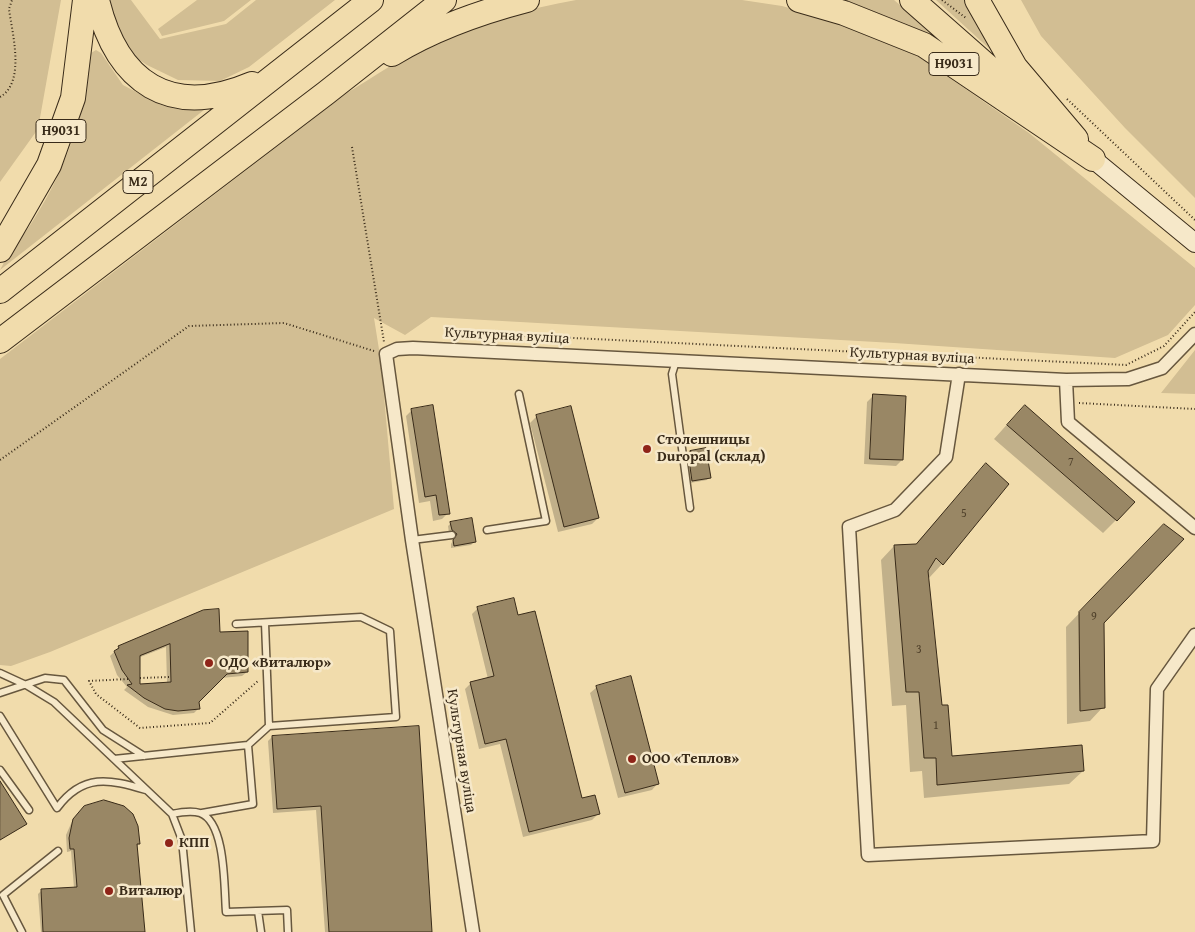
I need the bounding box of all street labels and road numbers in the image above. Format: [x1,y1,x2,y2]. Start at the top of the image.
road number: Н9031 [929,52,979,76]
road number: Н9031 [36,120,86,142]
road number: М2 [123,170,153,193]
street label: Культурная вуліца [444,324,570,348]
street label: Культурная вуліца [849,344,975,368]
street label: Культурная вуліца [442,688,480,814]

